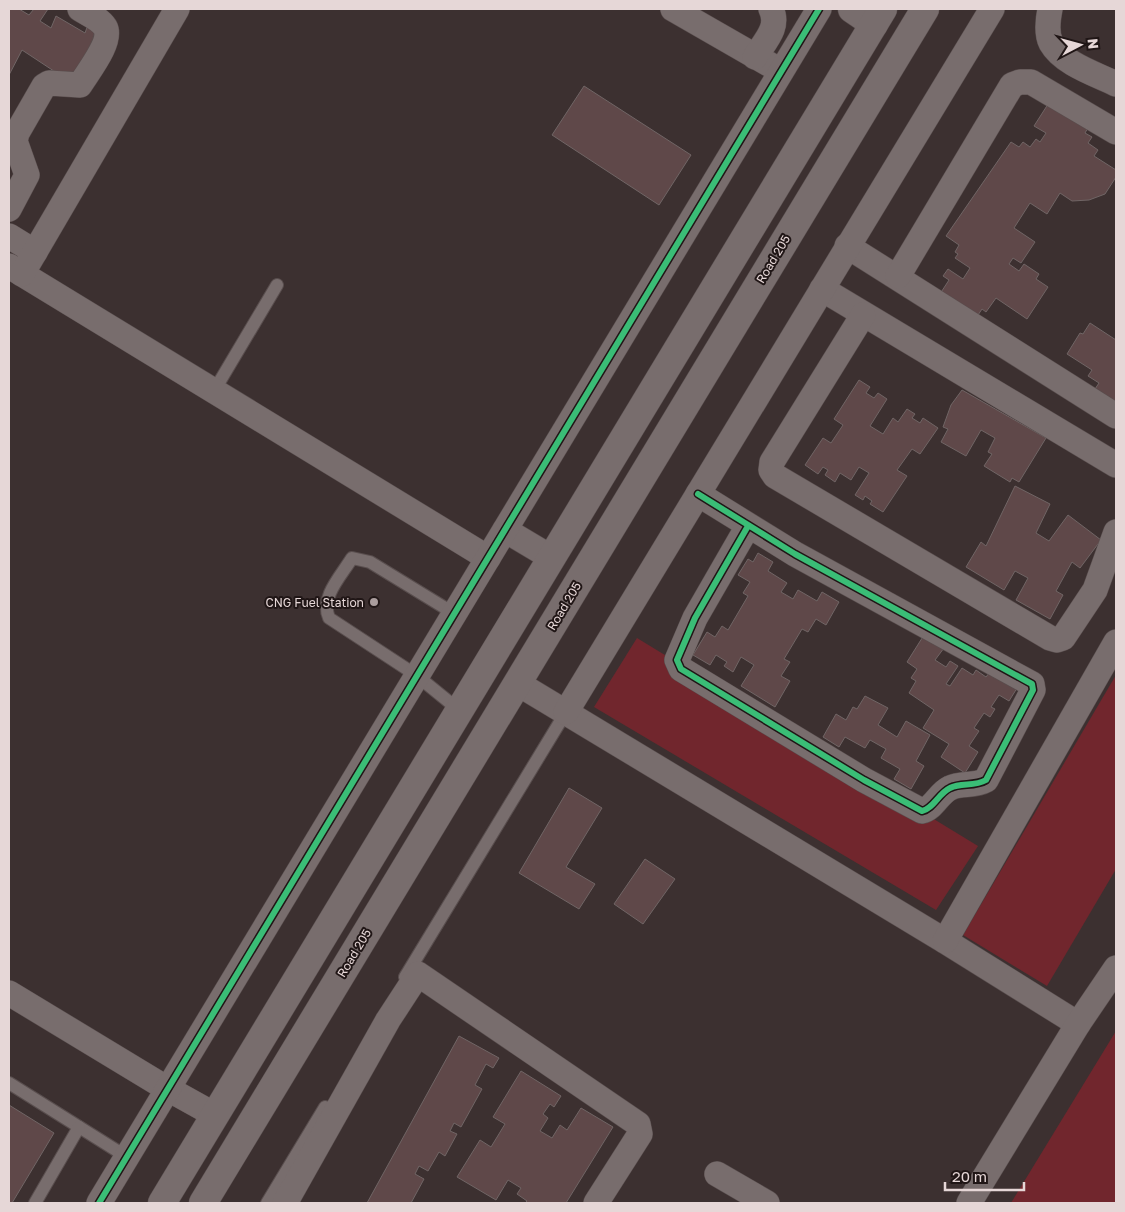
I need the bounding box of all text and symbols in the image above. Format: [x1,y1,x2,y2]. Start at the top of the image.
north arrow [1055,20,1105,70]
text: N [1084,37,1102,50]
street label: Road 205 [753,232,793,286]
street label: Road 205 [544,579,584,633]
place label: CNG Fuel Station [266,595,364,610]
marker: CNG Fuel Station [368,596,380,608]
street label: Road 205 [334,926,374,980]
scale bar [945,1160,1024,1192]
text: 20 m [952,1167,987,1185]

